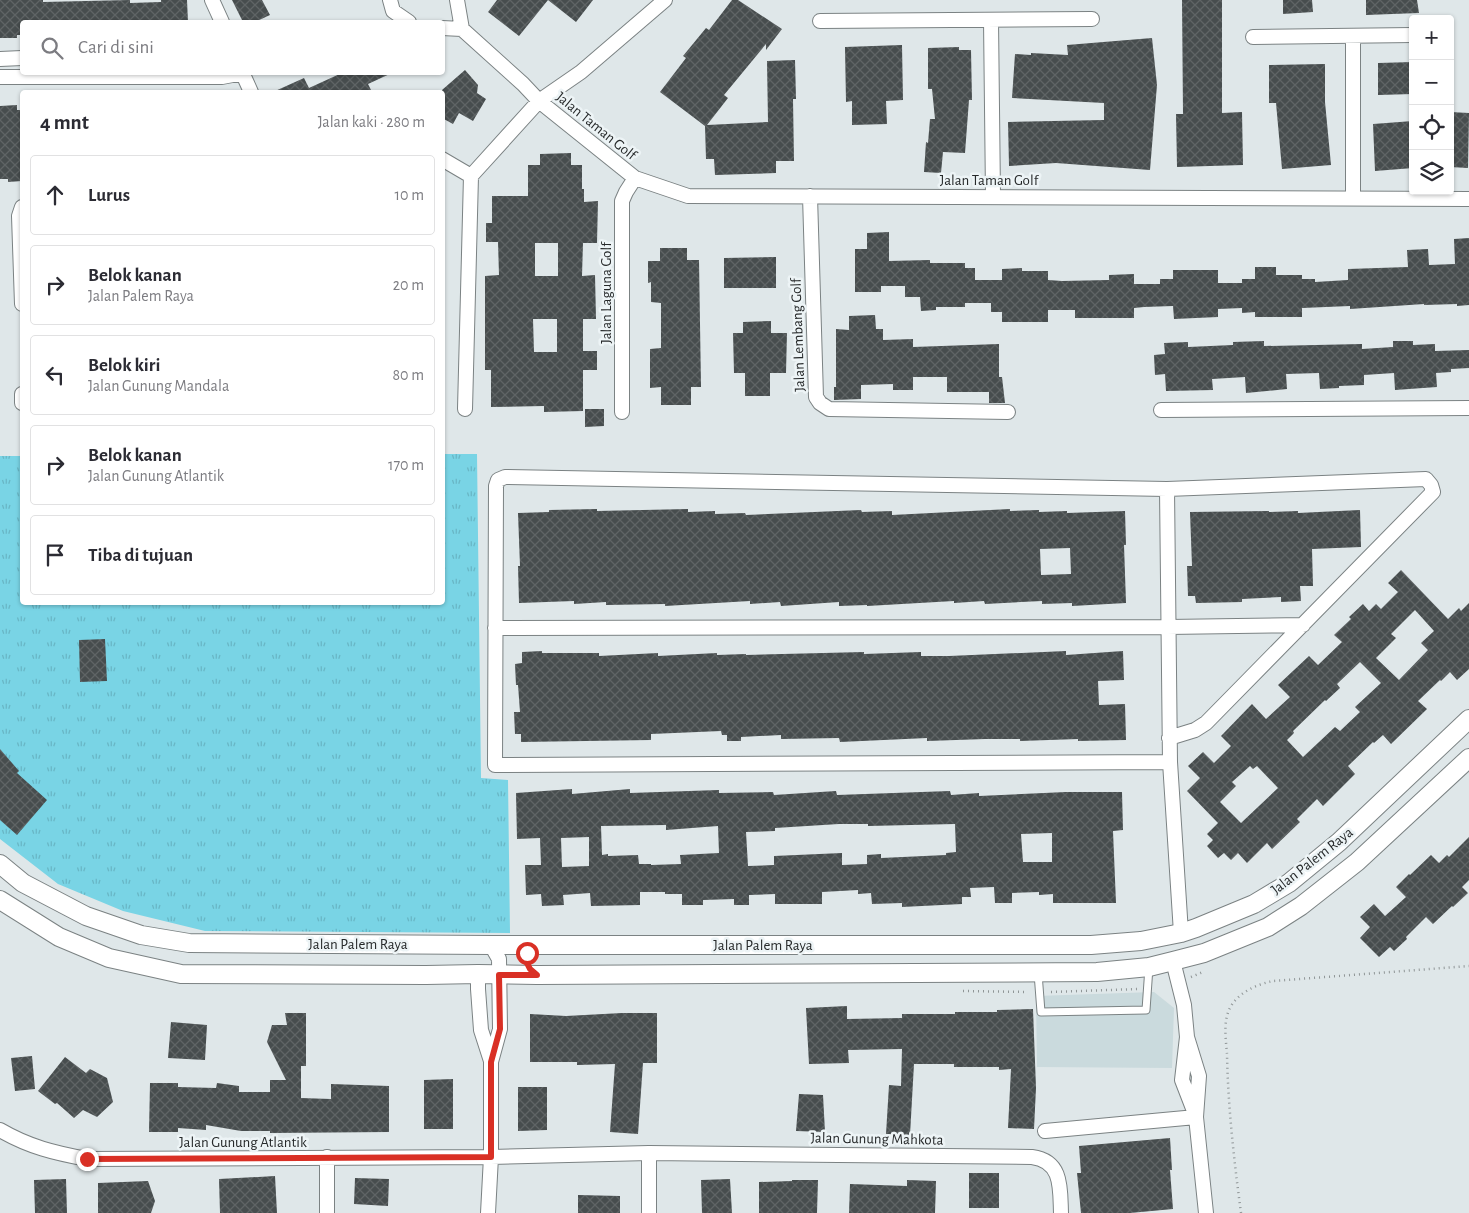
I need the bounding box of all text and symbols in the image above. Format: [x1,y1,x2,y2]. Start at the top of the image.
map controls [1409,15,1454,195]
button: + [1409,15,1454,60]
search box [20,20,445,75]
icon: search [38,34,66,62]
text: Cari di sini [78,38,154,57]
button: − [1409,60,1454,105]
street label: Jalan Taman Golf [553,89,640,164]
button: locate [1409,105,1454,150]
text: 4 mnt [40,112,89,133]
text: Jalan kaki · 280 m [318,114,425,130]
button: layers [1409,150,1454,195]
street label: Jalan Taman Golf [940,173,1040,188]
icon: ahead [41,181,69,209]
text: Lurus [88,186,130,205]
text: 10 m [395,187,424,203]
street label: Jalan Laguna Golf [599,241,614,344]
text: Belok kanan [88,266,182,285]
icon: right [41,271,69,299]
text: 20 m [393,277,424,293]
street label: Jalan Lembang Golf [788,277,807,392]
text: Jalan Palem Raya [88,288,194,304]
text: Belok kiri [88,356,160,375]
icon: left [41,361,69,389]
text: 80 m [393,367,424,383]
text: Jalan Gunung Mandala [88,378,229,394]
text: Belok kanan [88,446,182,465]
icon: right [41,451,69,479]
text: 170 m [388,457,424,473]
text: Jalan Gunung Atlantik [88,468,224,484]
icon: arrive [41,541,69,569]
text: Tiba di tujuan [88,546,193,565]
street label: Jalan Palem Raya [1268,824,1356,897]
street label: Jalan Palem Raya [308,937,408,952]
street label: Jalan Palem Raya [713,938,813,953]
route start [516,942,539,965]
street label: Jalan Gunung Mahkota [810,1130,944,1148]
street label: Jalan Gunung Atlantik [179,1135,307,1150]
route end [76,1148,99,1171]

